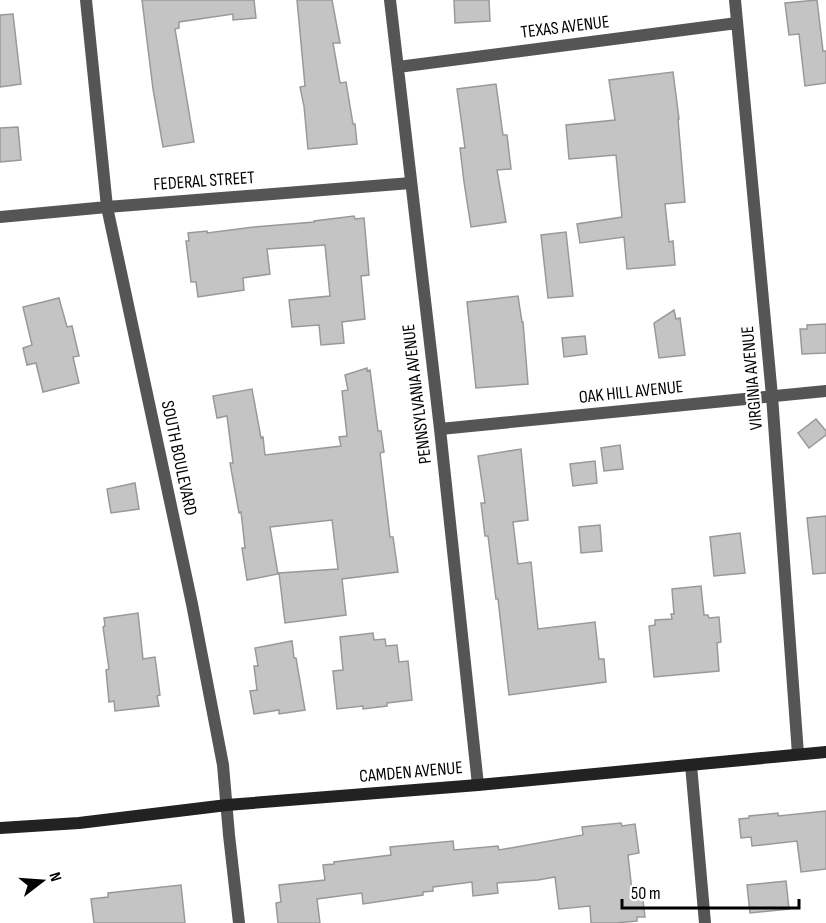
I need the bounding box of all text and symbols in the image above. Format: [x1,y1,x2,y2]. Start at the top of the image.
street label: TEXAS AVENUE [520,11,610,43]
street label: FEDERAL STREET [153,167,255,195]
street label: PENNSYLVANIA AVENUE [398,323,436,465]
street label: VIRGINIA AVENUE [737,325,767,431]
street label: OAK HILL AVENUE [578,376,684,408]
street label: SOUTH BOULEVARD [157,399,201,517]
street label: CAMDEN AVENUE [358,757,464,787]
north arrow [12,851,72,911]
text: N [45,870,65,884]
scale bar [622,872,799,910]
text: 50 m [631,883,661,904]

